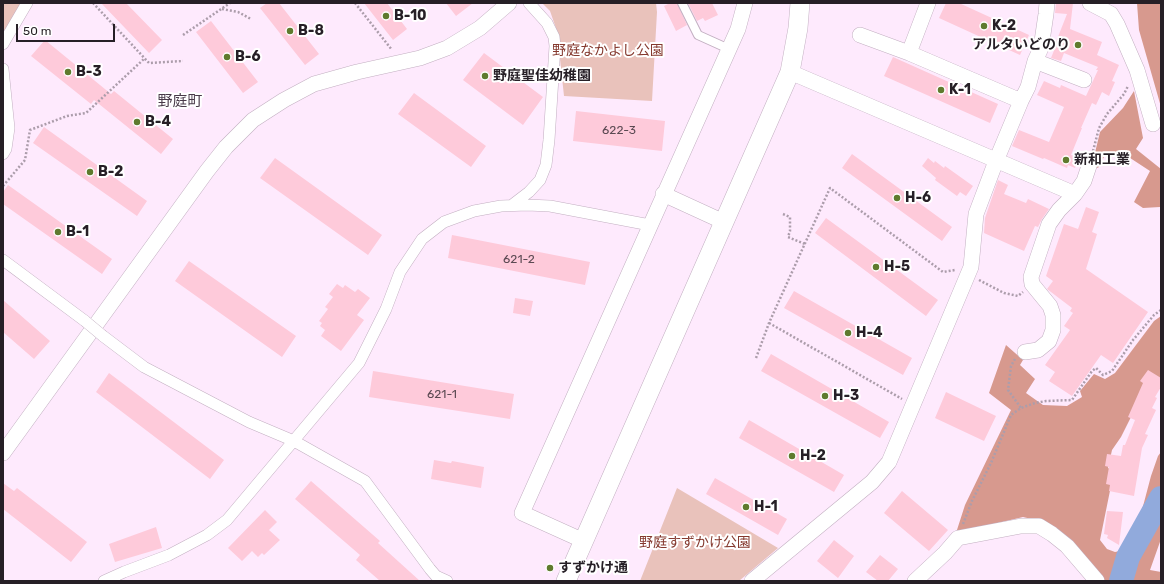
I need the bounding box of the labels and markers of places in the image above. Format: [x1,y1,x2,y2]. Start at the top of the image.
place label: B-10 [394,8,427,24]
marker: B-10 [381,11,391,21]
place label: K-2 [992,18,1016,34]
marker: K-2 [979,21,989,31]
place label: B-8 [298,23,324,39]
marker: B-8 [285,26,295,36]
place label: アルタいどのり [972,37,1070,53]
marker: アルタいどのり [1073,40,1083,50]
place label: B-6 [235,49,261,65]
marker: B-6 [222,52,232,62]
place label: B-3 [76,64,102,80]
marker: B-3 [63,67,73,77]
place label: 野庭聖佳幼稚園 [493,68,591,84]
marker: 野庭聖佳幼稚園 [480,71,490,81]
place label: K-1 [949,82,971,98]
marker: K-1 [936,85,946,95]
place label: B-4 [145,114,171,130]
marker: B-4 [132,117,142,127]
place label: 新和工業 [1074,152,1130,168]
marker: 新和工業 [1061,155,1071,165]
place label: B-2 [98,164,123,180]
marker: B-2 [85,167,95,177]
place label: H-6 [905,190,931,206]
marker: H-6 [892,193,902,203]
place label: B-1 [66,224,89,240]
marker: B-1 [53,227,63,237]
place label: H-5 [884,259,910,275]
marker: H-5 [871,262,881,272]
place label: H-4 [856,325,883,341]
marker: H-4 [843,328,853,338]
place label: H-3 [833,388,859,404]
marker: H-3 [820,391,830,401]
place label: H-2 [800,448,826,464]
marker: H-2 [787,451,797,461]
place label: H-1 [754,499,778,515]
marker: H-1 [741,502,751,512]
place label: すずかけ通 [558,560,628,576]
marker: すずかけ通 [545,563,555,573]

